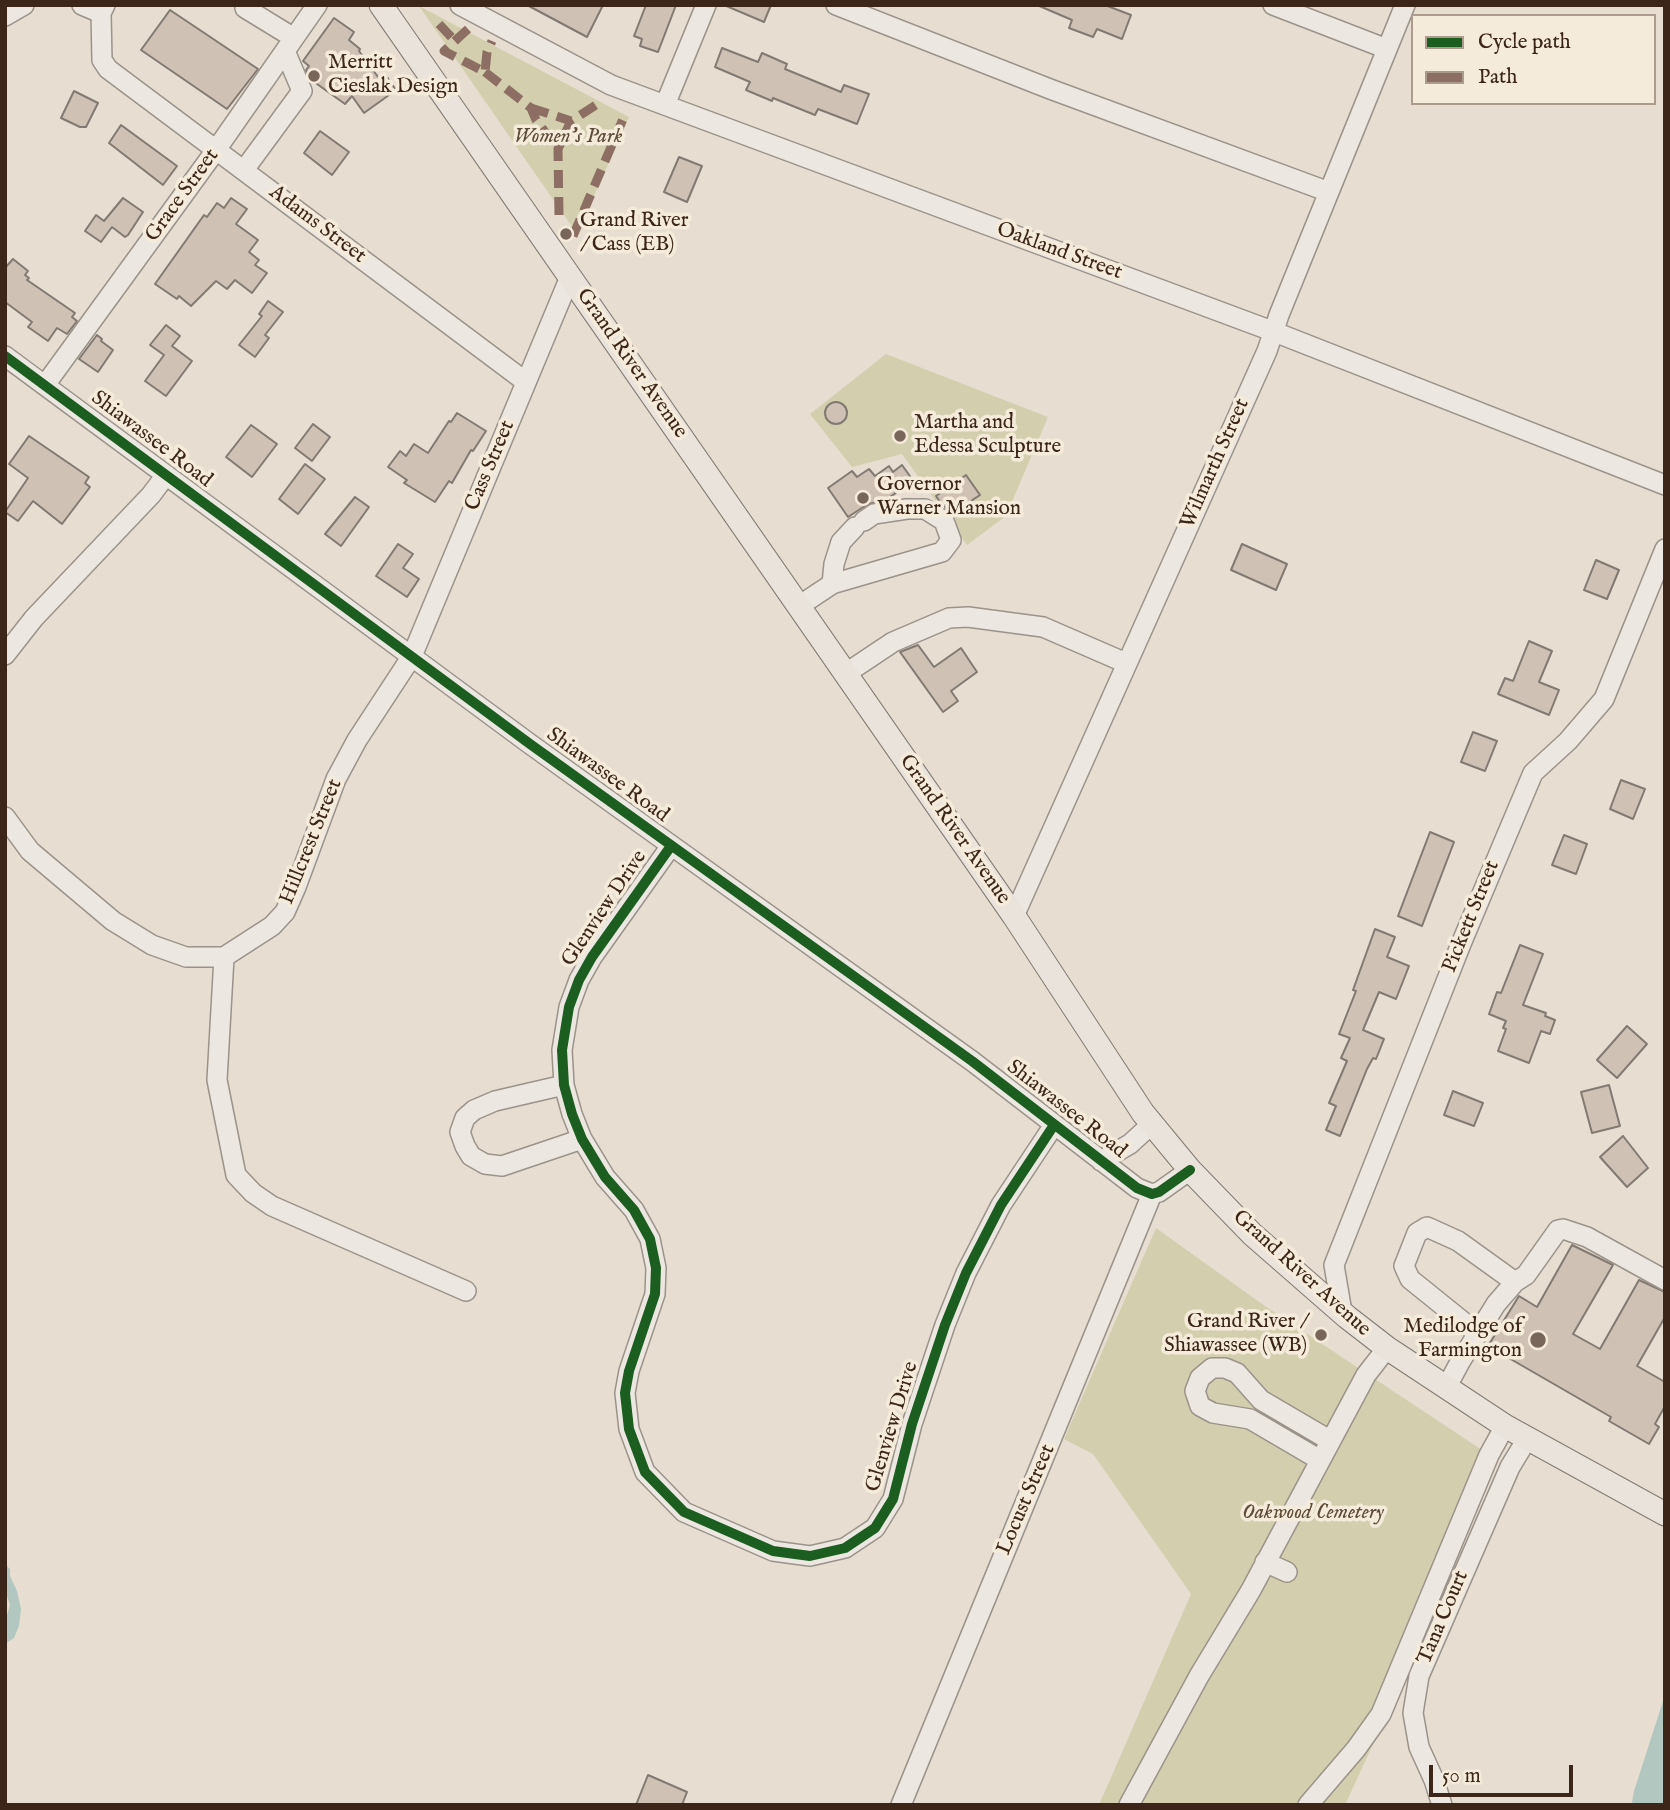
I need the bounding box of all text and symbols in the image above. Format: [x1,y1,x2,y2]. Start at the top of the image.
legend [1411,14,1656,105]
text: Cycle path [1478,29,1571,56]
place label: Merritt Cieslak Design [328,51,458,101]
text: Path [1478,64,1517,91]
marker: Merritt Cieslak Design [306,68,322,84]
park label: Women's Park [514,125,622,151]
street label: Grace Street [141,145,225,247]
street label: Adams Street [264,180,370,270]
place label: Grand River / Cass (EB) [580,209,688,259]
street label: Oakland Street [993,218,1125,286]
marker: Grand River / Cass (EB) [558,226,574,242]
street label: Grand River Avenue [570,284,692,444]
street label: Shiawassee Road [85,386,217,494]
street label: Wilmarth Street [1176,395,1256,533]
place label: Martha and Edessa Sculpture [914,411,1061,461]
street label: Cass Street [461,417,521,515]
marker: Martha and Edessa Sculpture [892,428,908,444]
place label: Governor Warner Mansion [877,473,1021,523]
marker: Governor Warner Mansion [855,490,871,506]
street label: Shiawassee Road [541,723,673,829]
street label: Grand River Avenue [893,750,1015,910]
street label: Hillcrest Street [275,776,349,908]
street label: Glenview Drive [557,846,653,972]
street label: Pickett Street [1438,857,1506,977]
street label: Shiawassee Road [1001,1055,1131,1165]
street label: Grand River Avenue [1227,1205,1375,1343]
place label: Grand River / Shiawassee (WB) [1164,1310,1307,1360]
place label: Medilodge of Farmington [1403,1315,1522,1365]
marker: Grand River / Shiawassee (WB) [1313,1327,1329,1343]
marker: Medilodge of Farmington [1528,1330,1548,1350]
street label: Glenview Drive [861,1359,925,1495]
street label: Locust Street [992,1441,1062,1559]
park label: Oakwood Cemetery [1242,1501,1384,1527]
street label: Tana Court [1413,1567,1475,1669]
scale bar [1432,1750,1576,1794]
text: 50 m [1442,1763,1481,1790]

